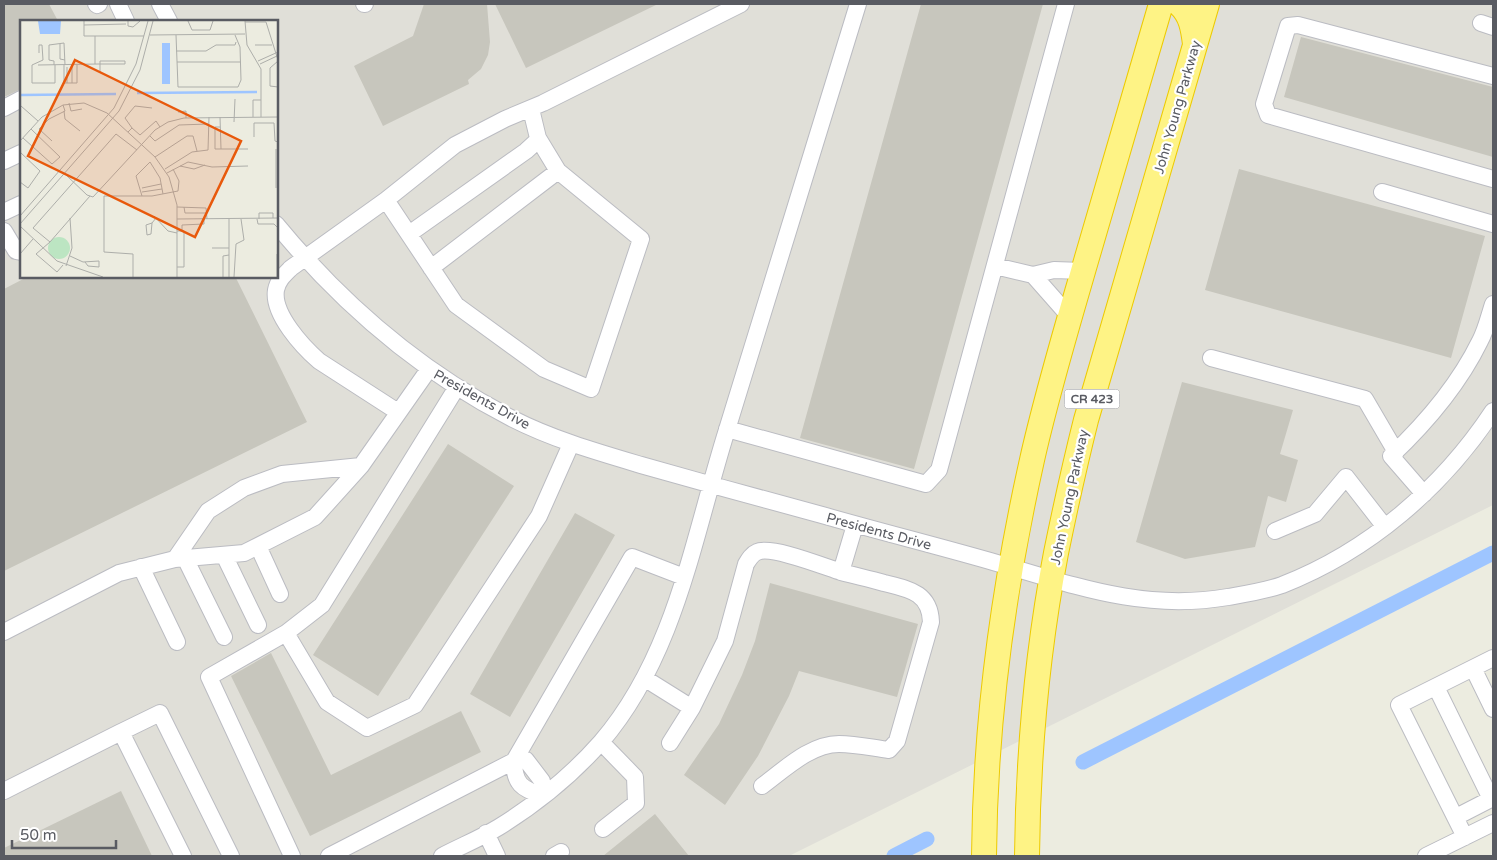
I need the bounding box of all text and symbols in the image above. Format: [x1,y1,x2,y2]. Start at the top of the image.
inset map [20,20,278,278]
street label: John Young Parkway [1150,38,1205,176]
street label: Presidents Drive [430,366,533,433]
road number: CR 423 [1064,389,1120,408]
street label: John Young Parkway [1047,427,1092,566]
street label: Presidents Drive [825,509,933,554]
scale bar [12,818,116,850]
text: 50 m [20,826,57,844]

